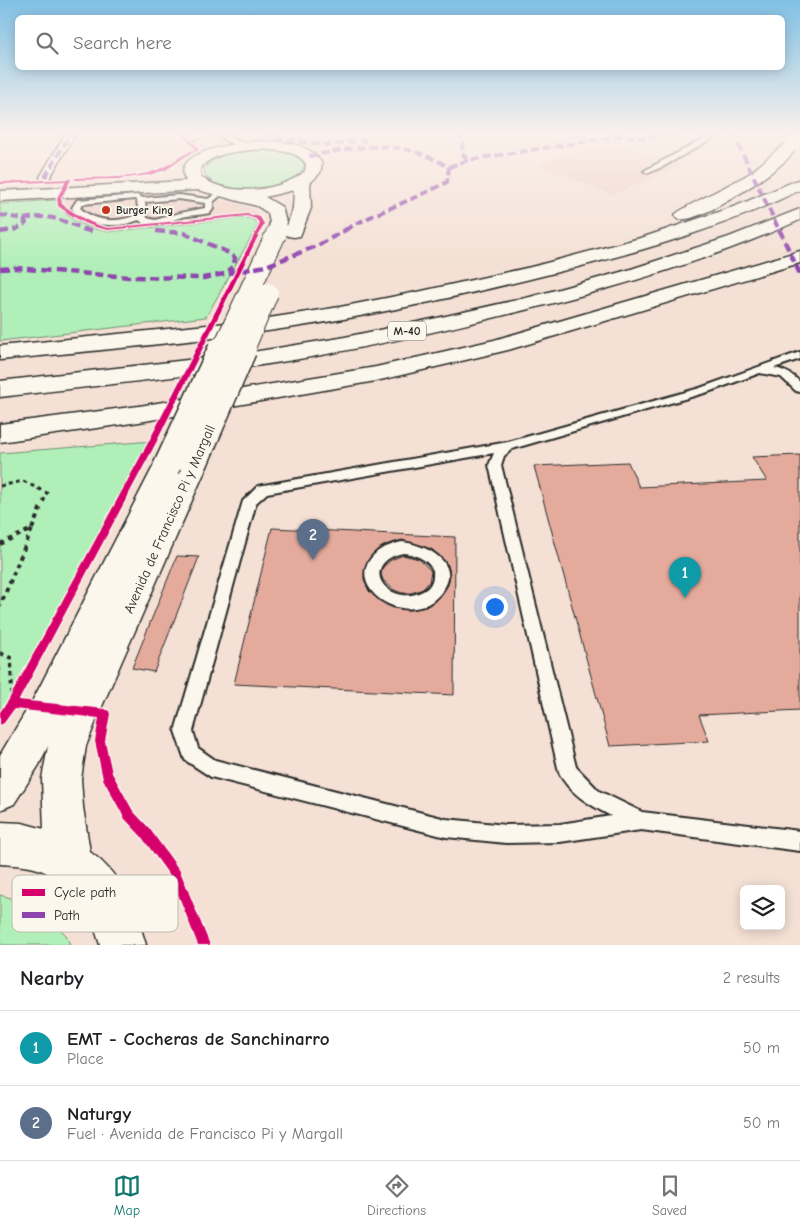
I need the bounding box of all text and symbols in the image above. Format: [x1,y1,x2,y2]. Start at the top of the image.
search box [15,15,785,70]
icon: search [33,29,61,57]
text: Search here [73,32,172,54]
marker: Burger King [100,204,112,216]
place label: Burger King [116,204,173,217]
road number: M-40 [388,322,426,341]
street label: Avenida de Francisco Pi y Margall [120,422,219,616]
pin: 2 [297,519,329,560]
pin: 1 [669,557,701,598]
your location [482,594,508,620]
legend [12,875,178,932]
text: Cycle path [54,884,116,901]
map controls [740,885,785,930]
button: layers [740,885,785,930]
text: Path [54,907,80,924]
text: Nearby [20,966,84,990]
text: 2 results [723,969,780,987]
text: EMT - Cocheras de Sanchinarro [67,1028,330,1050]
text: 1 [33,1039,39,1057]
text: 50 m [743,1039,780,1057]
text: Place [67,1050,103,1068]
text: Naturgy [67,1103,131,1125]
text: 2 [32,1114,40,1132]
text: 50 m [743,1114,780,1132]
text: Fuel · Avenida de Francisco Pi y Margall [67,1125,343,1143]
tab: Map [113,1172,141,1219]
tab: Directions [367,1172,426,1219]
tab: Saved [652,1172,687,1219]

